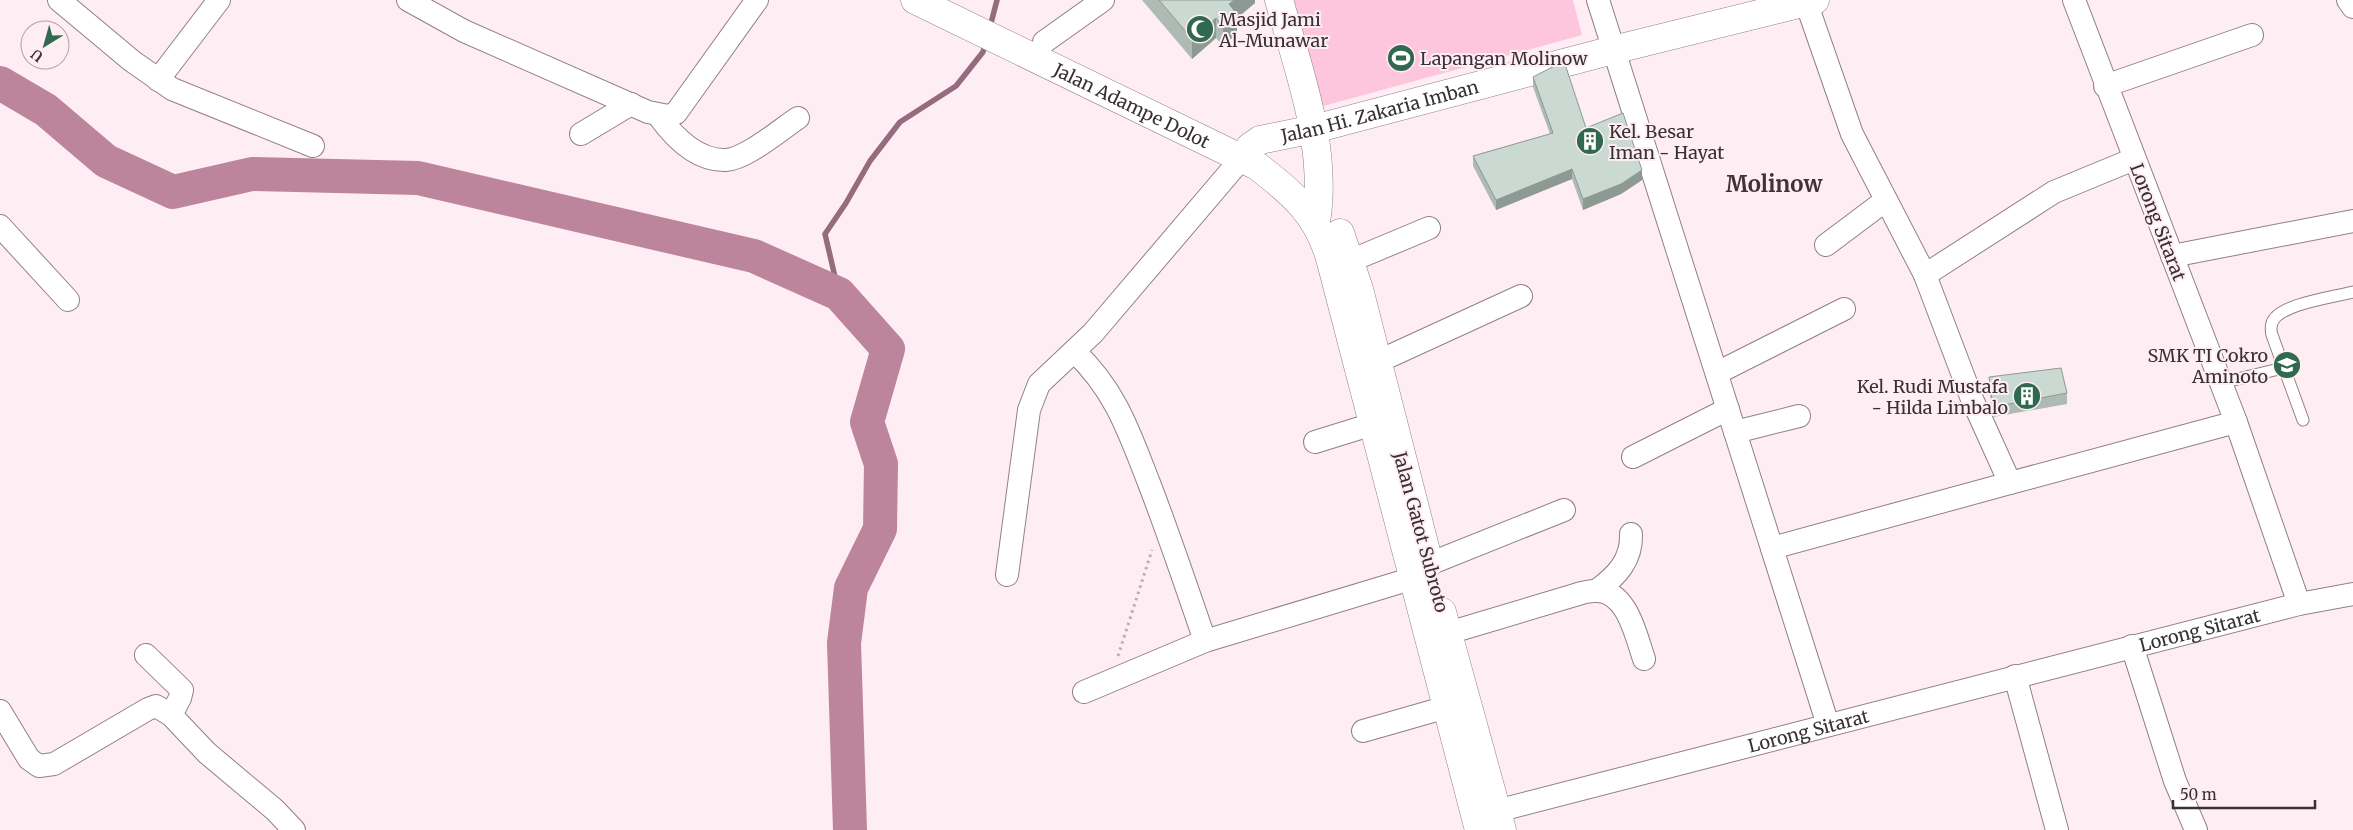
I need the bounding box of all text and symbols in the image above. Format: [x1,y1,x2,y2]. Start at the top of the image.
place label: Masjid Jami Al-Munawar [1218,8,1328,52]
mosque icon: Masjid Jami Al-Munawar [1185,14,1215,44]
north arrow [20,20,70,70]
sports icon: Lapangan Molinow [1386,43,1416,73]
text: U [27,45,47,66]
place label: Lapangan Molinow [1420,47,1588,70]
street label: Jalan Adampe Dolot [1049,57,1214,153]
street label: Jalan Hi. Zakaria Imban [1278,75,1481,147]
place label: Kel. Besar Iman - Hayat [1609,120,1724,164]
building icon: Kel. Besar Iman - Hayat [1575,126,1605,156]
street label: Lorong Sitarat [2125,160,2191,284]
district label: Molinow [1726,170,1823,198]
place label: SMK TI Cokro Aminoto [2147,344,2268,388]
school or university icon: SMK TI Cokro Aminoto [2272,350,2302,380]
place label: Kel. Rudi Mustafa - Hilda Limbalo [1857,375,2008,419]
building icon: Kel. Rudi Mustafa - Hilda Limbalo [2012,381,2042,411]
street label: Jalan Gatot Subroto [1388,448,1454,615]
street label: Lorong Sitarat [2137,603,2262,656]
street label: Lorong Sitarat [1745,704,1871,757]
scale bar [2173,778,2316,810]
text: 50 m [2180,785,2217,804]

